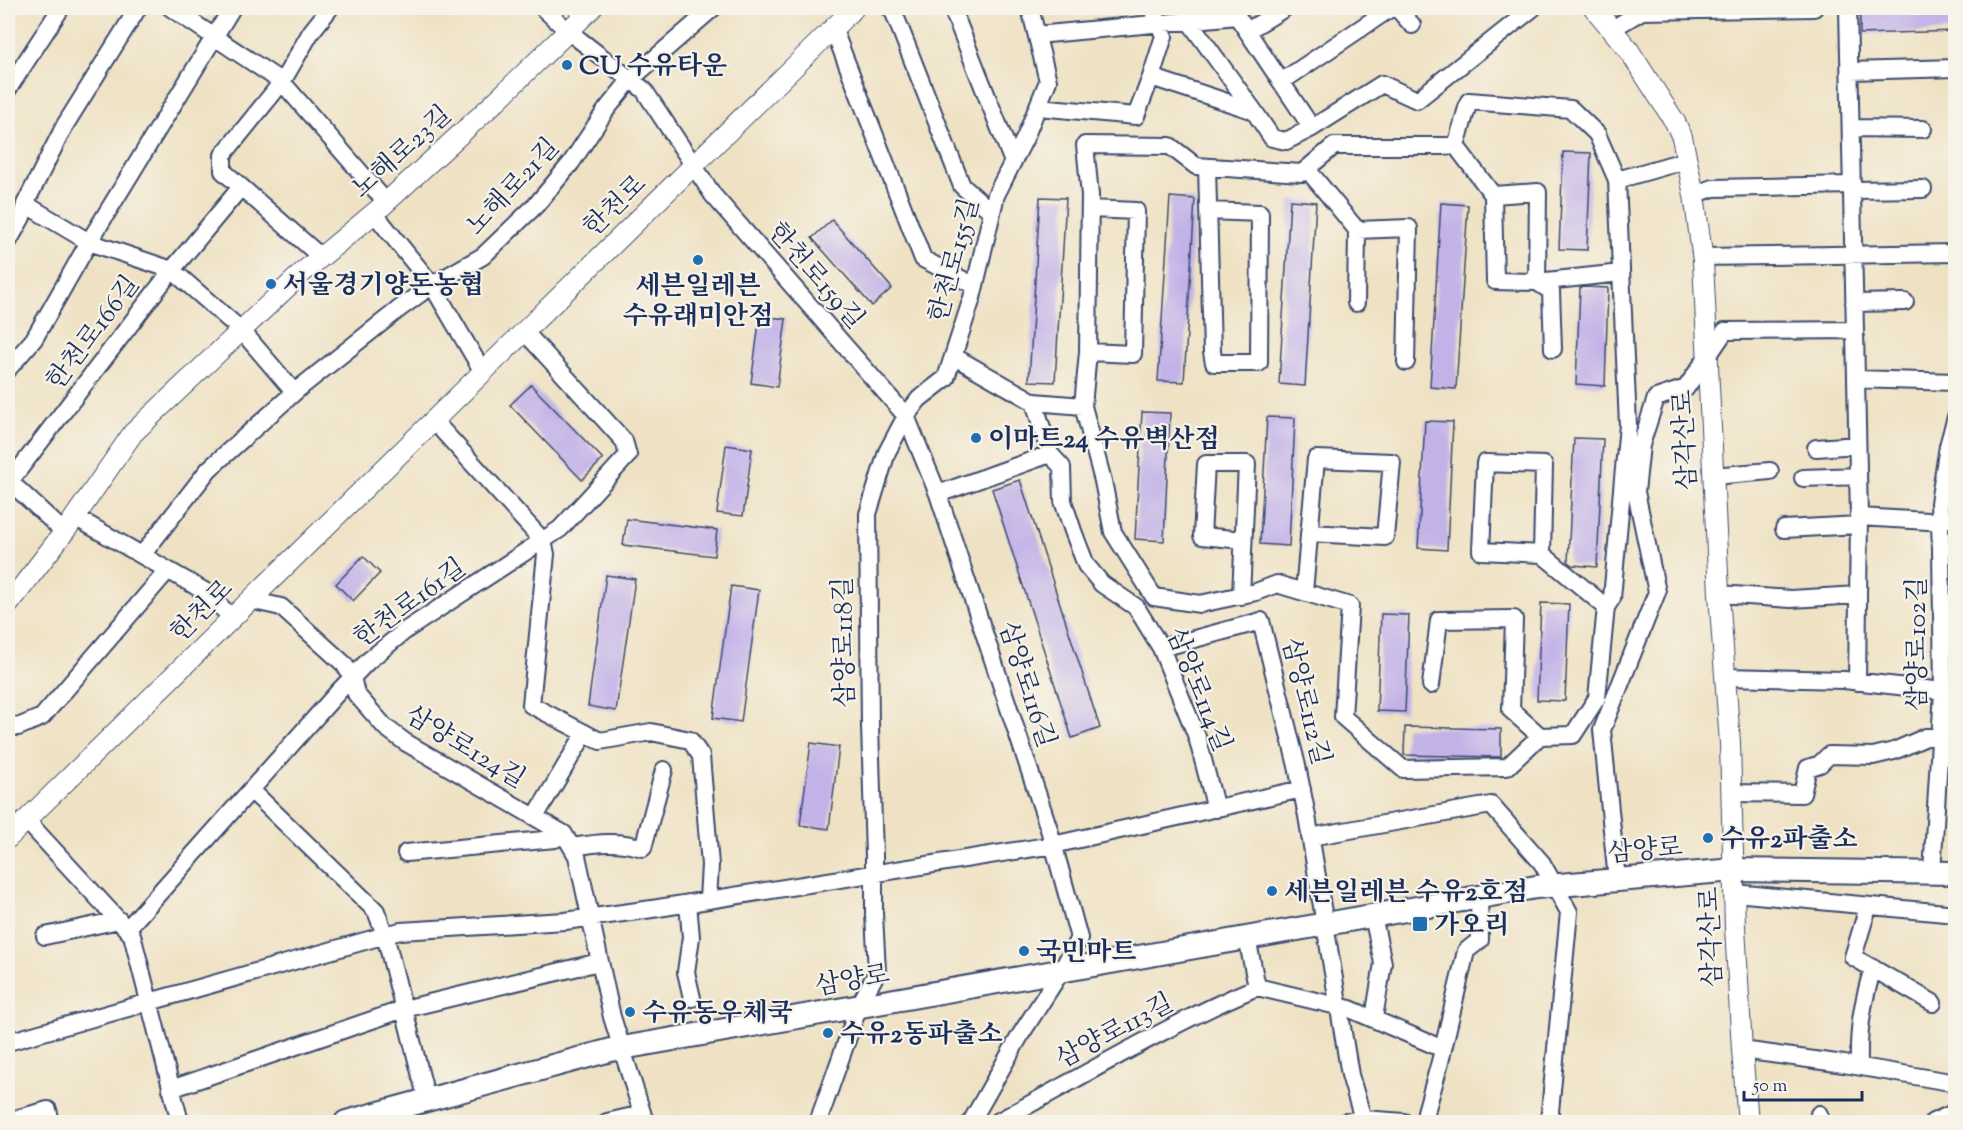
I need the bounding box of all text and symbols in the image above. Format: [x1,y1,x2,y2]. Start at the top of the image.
place label: CU 수유타운 [579,49,727,86]
marker: CU 수유타운 [560,58,574,72]
street label: 노해로23길 [345,98,461,208]
street label: 노해로21길 [459,131,569,245]
street label: 한천로 [576,167,656,246]
street label: 한천로155길 [921,194,990,327]
street label: 한천로159길 [758,215,872,338]
marker: 세븐일레븐 수유래미안점 [691,253,705,267]
street label: 한천로166길 [39,268,149,399]
place label: 서울경기양돈농협 [283,268,484,305]
place label: 세븐일레븐 수유래미안점 [623,269,773,336]
marker: 서울경기양돈농협 [264,277,278,291]
street label: 삼각산로 [1665,389,1708,491]
place label: 이마트24 수유벽산점 [988,422,1220,459]
marker: 이마트24 수유벽산점 [969,431,983,445]
street label: 한천로161길 [347,551,474,657]
street label: 한천로 [163,572,242,651]
street label: 삼양로118길 [826,576,865,708]
street label: 삼양로102길 [1900,577,1937,711]
street label: 삼양로116길 [988,617,1063,753]
street label: 삼양로114길 [1156,622,1239,758]
street label: 삼양로112길 [1271,634,1338,769]
street label: 삼양로124길 [398,698,532,799]
place label: 수유2파출소 [1720,822,1858,859]
street label: 삼양로 [1606,830,1684,873]
marker: 수유2파출소 [1701,831,1715,845]
place label: 세븐일레븐 수유2호점 [1284,875,1528,912]
marker: 세븐일레븐 수유2호점 [1265,884,1279,898]
street label: 삼각산로 [1692,886,1733,988]
place label: 가오리 [1434,908,1509,945]
marker: 가오리 [1411,915,1429,933]
place label: 국민마트 [1036,935,1136,972]
marker: 국민마트 [1017,944,1031,958]
street label: 삼양로 [812,957,893,1006]
street label: 삼양로113길 [1050,986,1181,1079]
place label: 수유동우체국 [642,996,793,1033]
marker: 수유동우체국 [623,1005,637,1019]
place label: 수유2동파출소 [840,1017,1003,1054]
marker: 수유2동파출소 [821,1026,835,1040]
scale bar [1744,1064,1862,1102]
text: 50 m [1752,1074,1788,1100]

